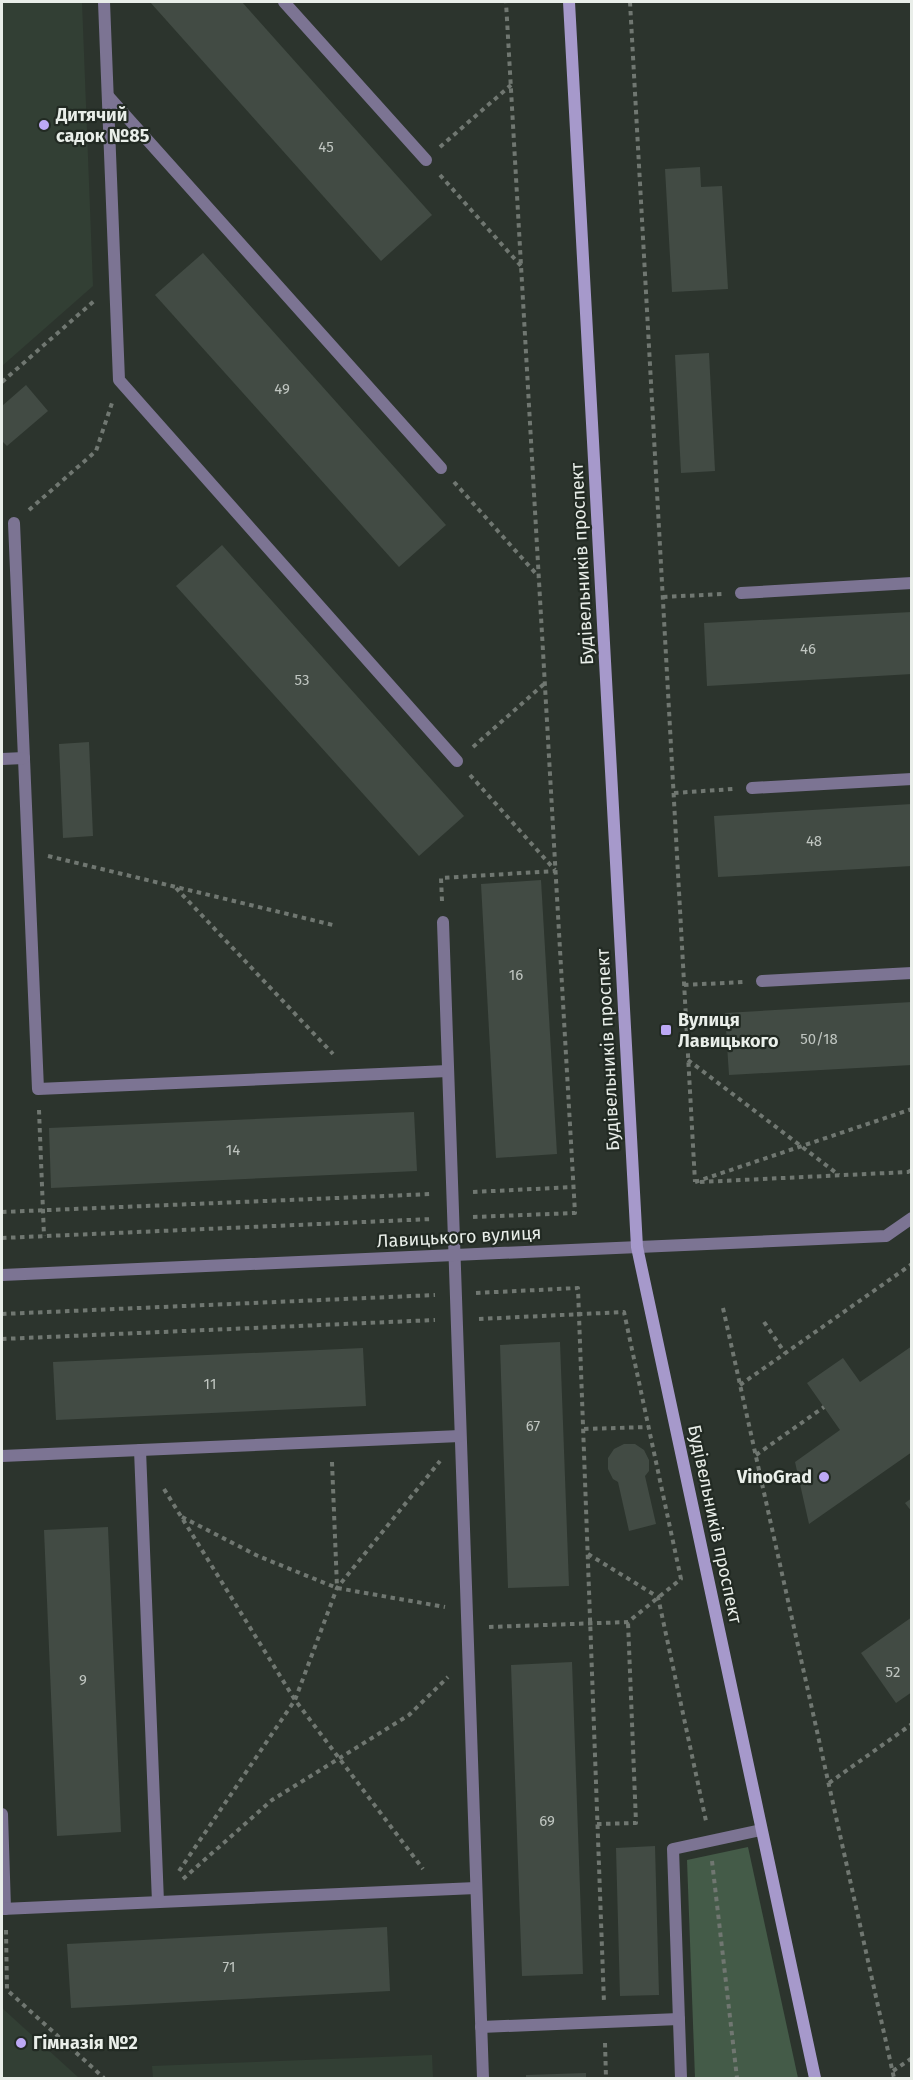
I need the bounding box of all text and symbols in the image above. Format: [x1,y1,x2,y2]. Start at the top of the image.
place label: Дитячий садок №85 [55,104,150,147]
marker: Дитячий садок №85 [37,118,51,132]
house number: 45 [318,138,334,156]
house number: 49 [274,380,290,398]
street label: Будівельників проспект [566,461,598,666]
house number: 46 [800,640,816,658]
house number: 53 [295,671,309,689]
house number: 48 [806,832,822,850]
street label: Будівельників проспект [592,947,624,1152]
house number: 16 [509,966,523,984]
place label: Вулиця Лавицького [678,1009,778,1052]
marker: Вулиця Лавицького [659,1023,673,1037]
house number: 50/18 [800,1030,838,1048]
house number: 14 [226,1141,240,1159]
street label: Лавицького вулиця [376,1222,542,1252]
house number: 11 [204,1375,216,1393]
house number: 67 [526,1417,540,1435]
street label: Будівельників проспект [683,1423,747,1626]
place label: VinoGrad [736,1466,812,1488]
marker: VinoGrad [817,1470,831,1484]
house number: 52 [886,1663,900,1681]
house number: 9 [79,1671,87,1689]
house number: 69 [539,1812,555,1830]
house number: 71 [223,1958,235,1976]
place label: Гімназія №2 [33,2032,138,2054]
marker: Гімназія №2 [14,2036,28,2050]

